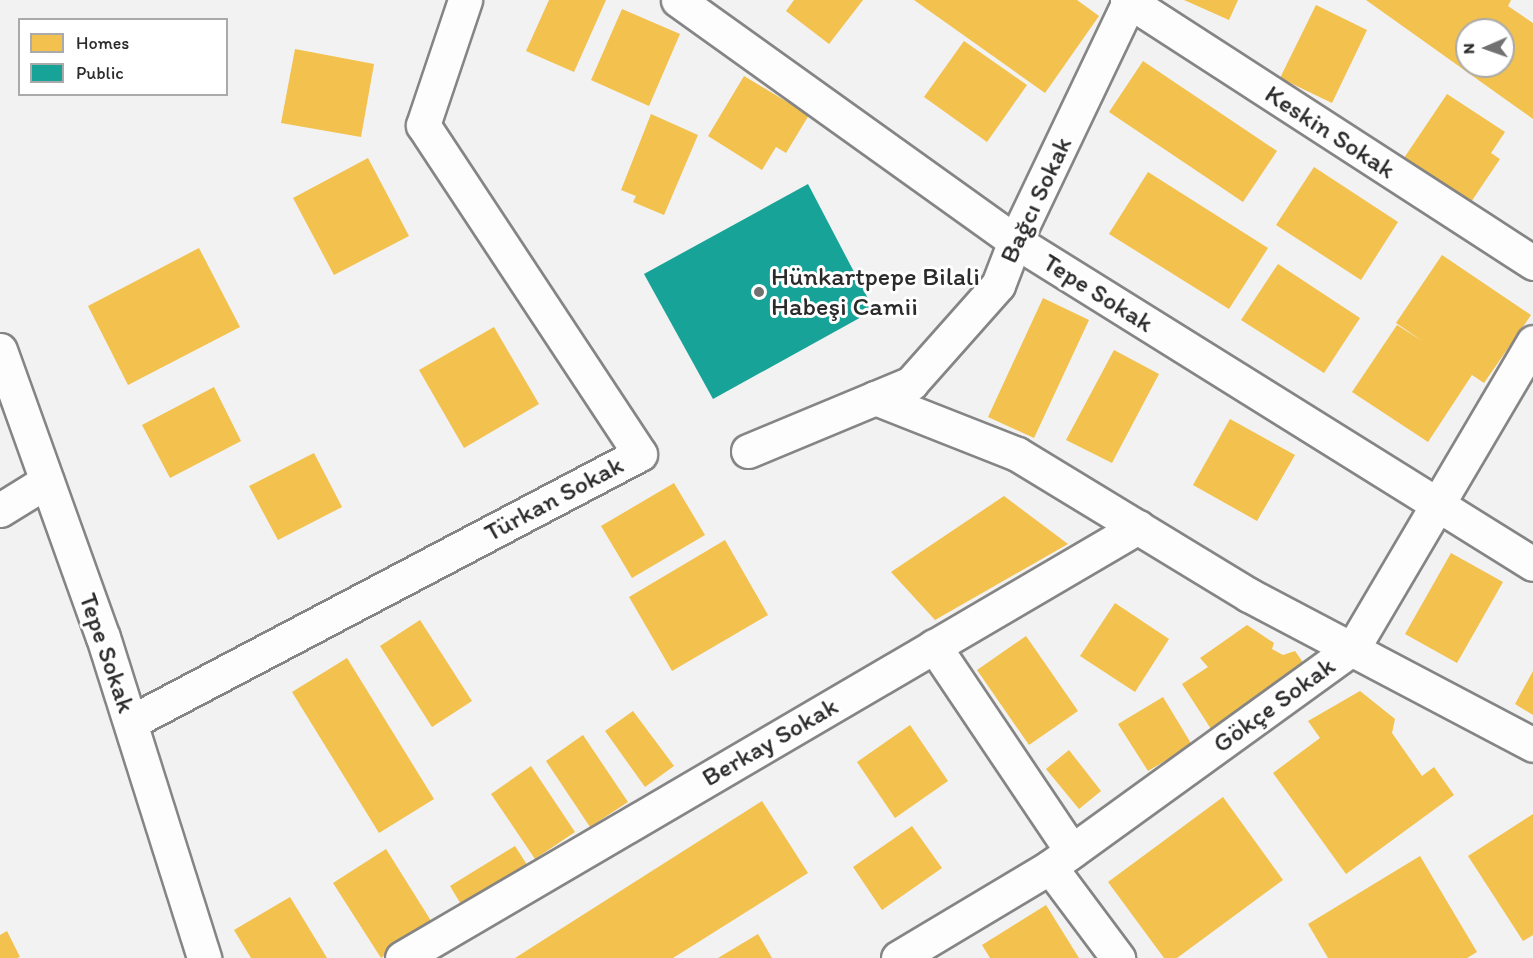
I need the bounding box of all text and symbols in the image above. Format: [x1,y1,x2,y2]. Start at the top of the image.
legend [18,18,228,96]
north arrow [1455,18,1515,78]
text: Homes [76,32,129,54]
text: N [1459,43,1478,54]
text: Public [76,62,124,84]
street label: Keskin Sokak [1259,79,1401,185]
street label: Bağcı Sokak [993,132,1079,268]
street label: Tepe Sokak [1037,247,1159,339]
place label: Hünkartpepe Bilali Habeşi Camii [771,261,980,322]
marker: Hünkartpepe Bilali Habeşi Camii [752,285,766,299]
street label: Türkan Sokak [479,449,629,549]
street label: Tepe Sokak [72,589,142,717]
street label: Gökçe Sokak [1207,650,1341,760]
street label: Berkay Sokak [697,691,843,793]

